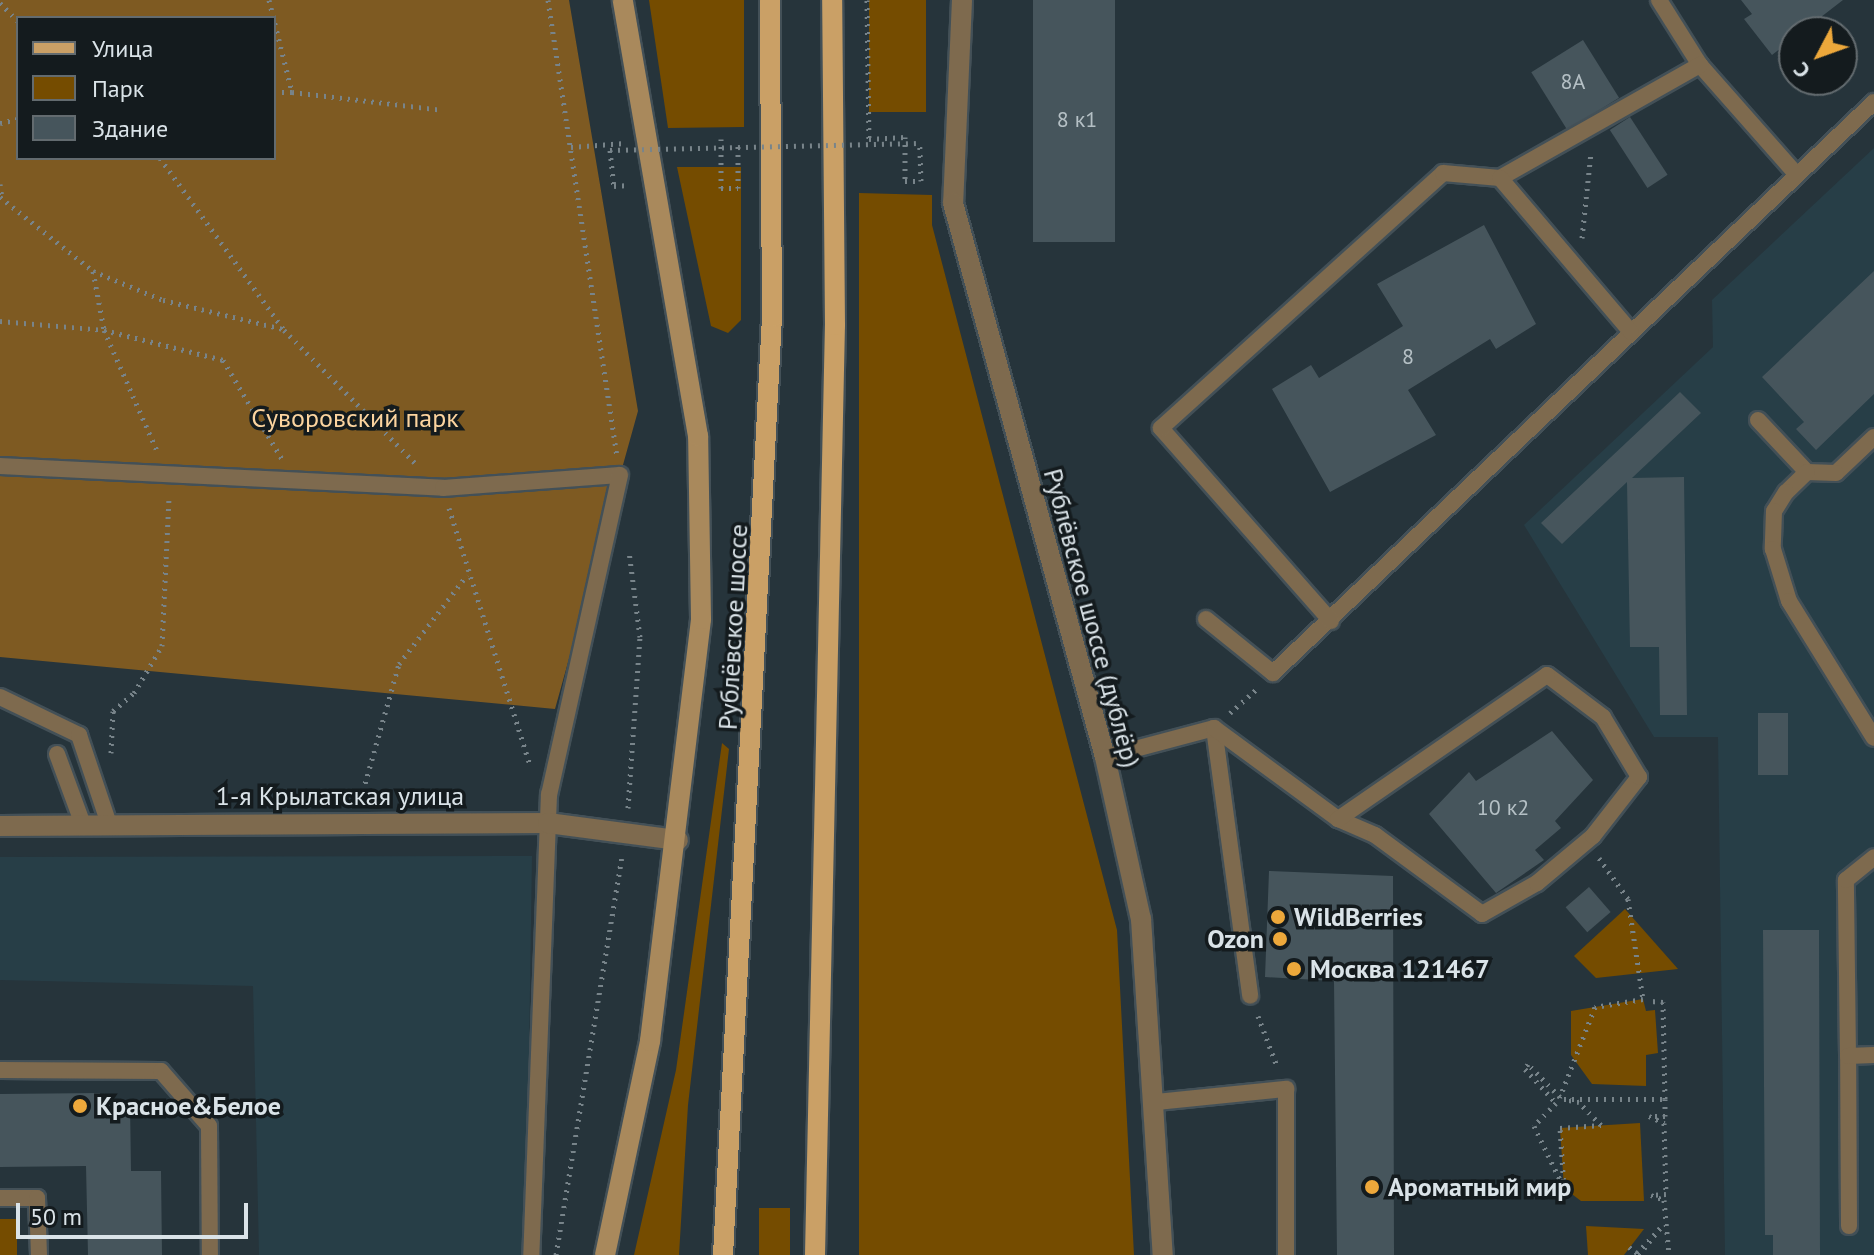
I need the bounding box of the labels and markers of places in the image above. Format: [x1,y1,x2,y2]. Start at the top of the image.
place label: WildBerries [1294,901,1423,933]
marker: WildBerries [1269,908,1287,926]
place label: Ozon [1207,923,1264,955]
marker: Ozon [1271,930,1289,948]
place label: Москва 121467 [1310,953,1490,985]
marker: Москва 121467 [1285,960,1303,978]
place label: Красное&Белое [96,1090,281,1122]
marker: Красное&Белое [71,1097,89,1115]
place label: Ароматный мир [1388,1171,1571,1203]
marker: Ароматный мир [1363,1178,1381,1196]

